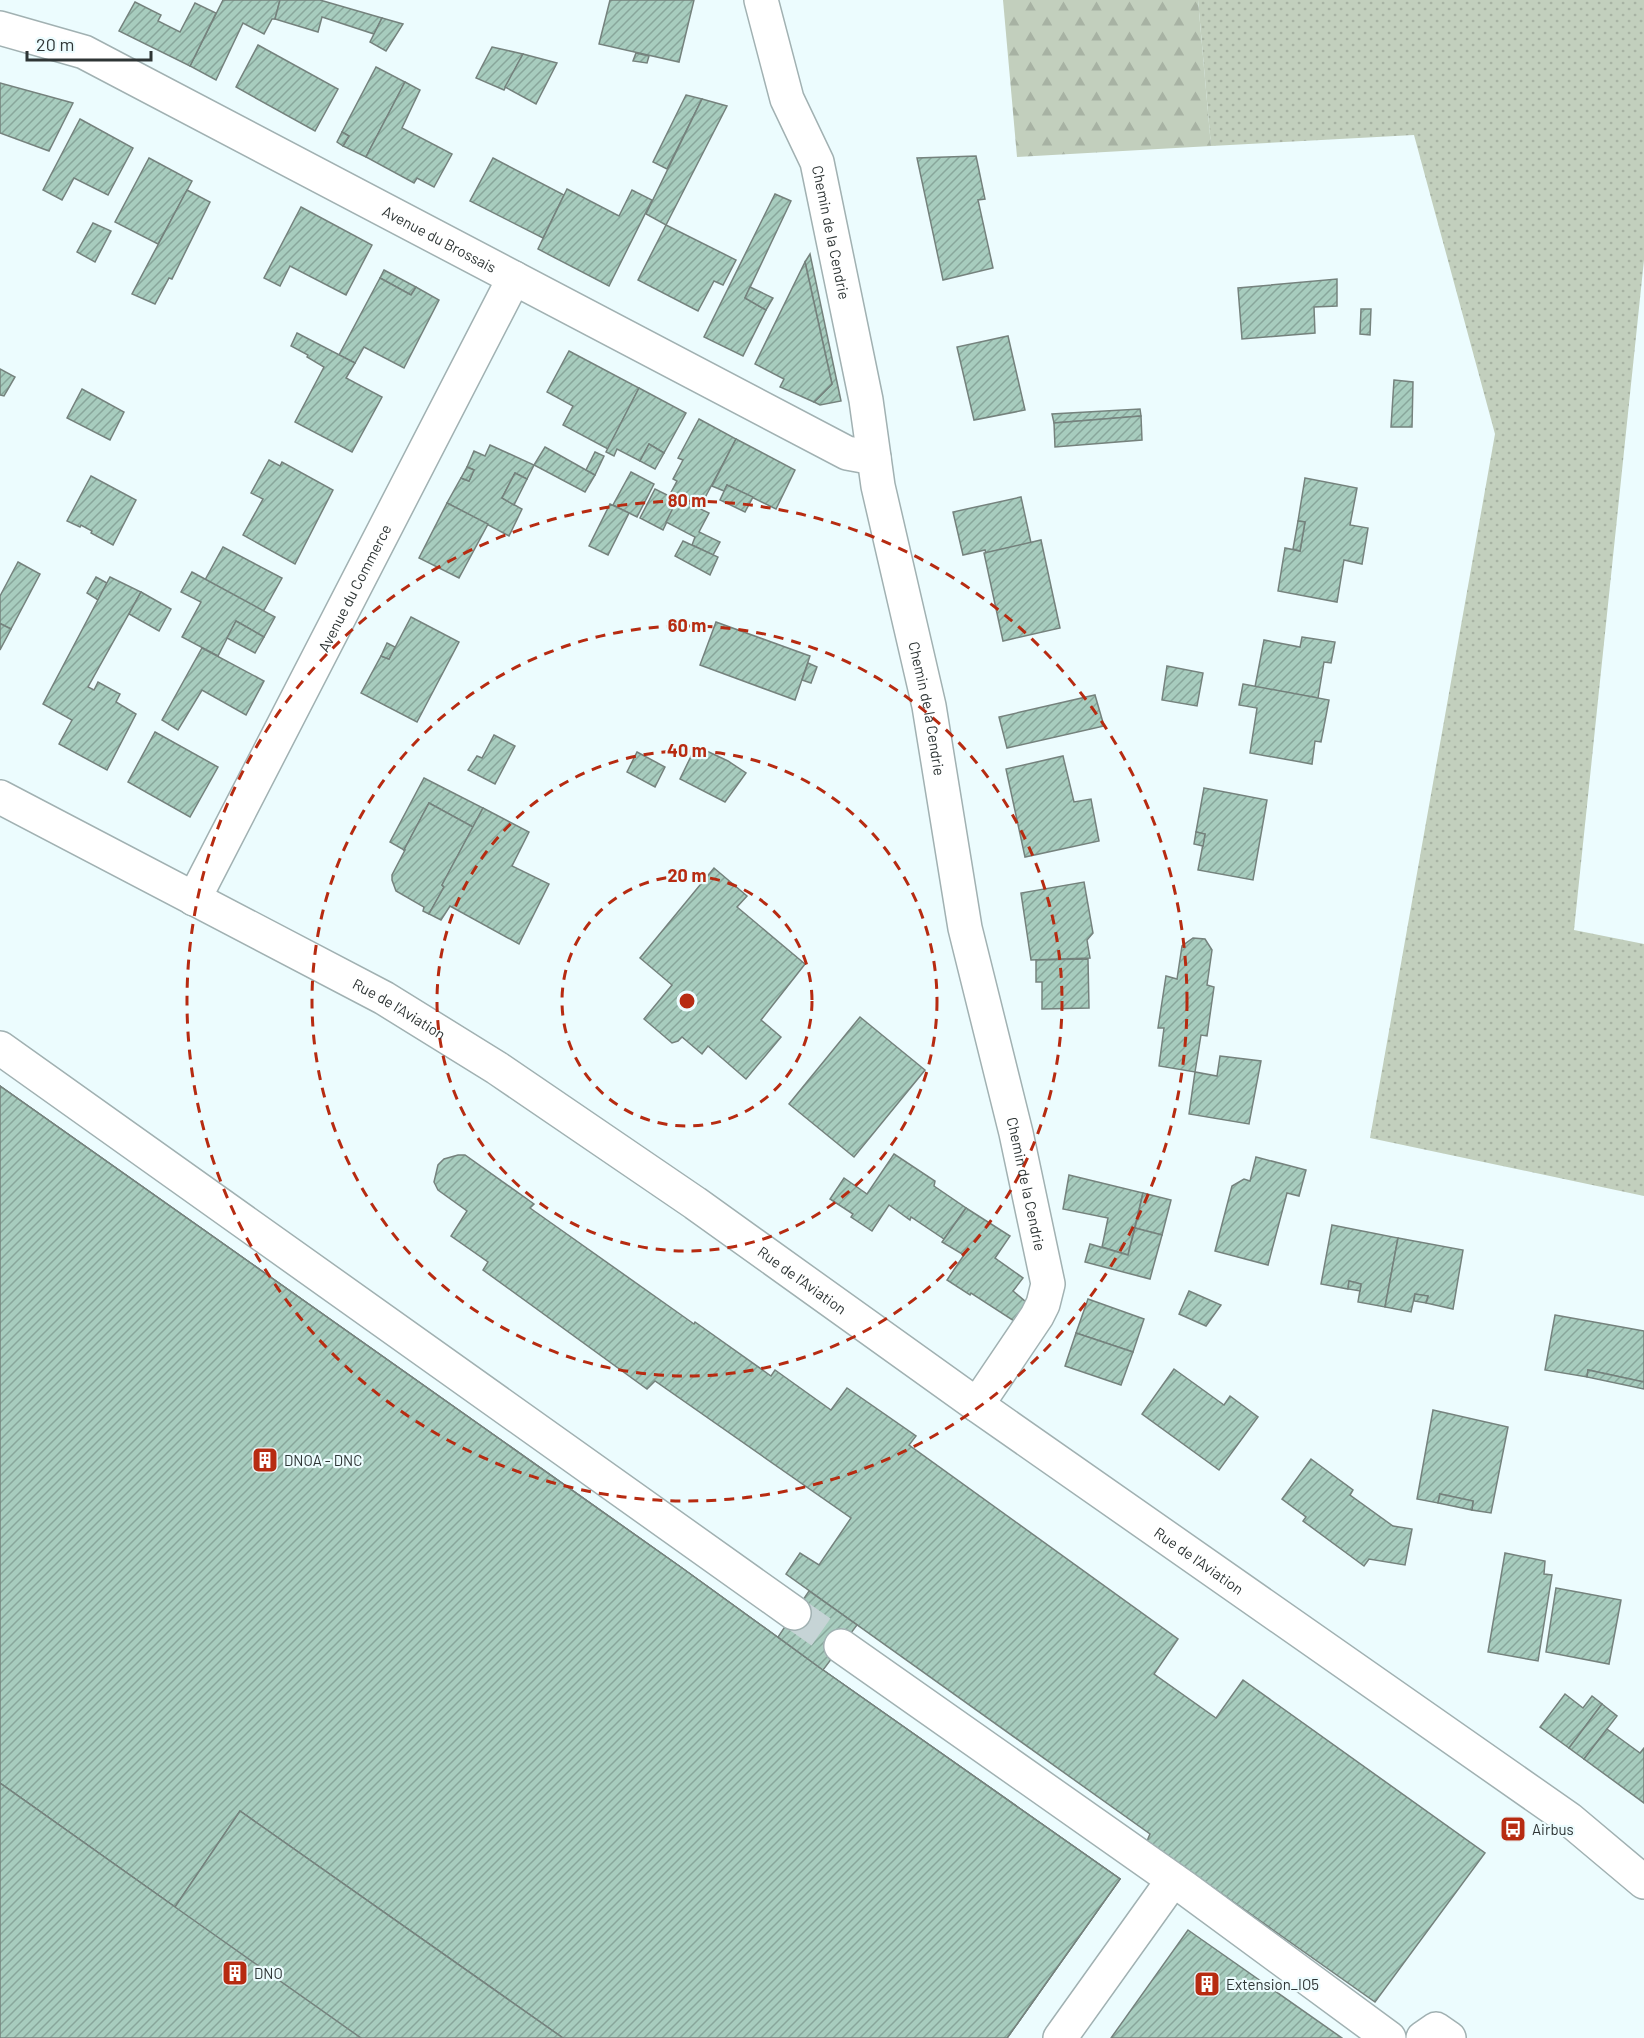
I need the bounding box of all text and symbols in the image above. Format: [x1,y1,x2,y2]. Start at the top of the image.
scale bar [27,24,152,62]
text: 20 m [36,33,74,55]
street label: Chemin de la Cendrie [809,164,854,301]
street label: Avenue du Brossais [380,202,499,276]
text: 80 m [668,489,706,511]
street label: Avenue du Commerce [314,521,395,655]
text: 60 m [668,614,706,636]
street label: Chemin de la Cendrie [905,640,949,777]
text: 40 m [667,739,707,761]
text: 20 m [668,864,706,886]
street label: Rue de l'Aviation [350,974,449,1043]
centre of rings [677,991,697,1011]
street label: Chemin de la Cendrie [1003,1115,1050,1252]
street label: Rue de l'Aviation [754,1242,850,1318]
building icon: DNOA - DNC [250,1445,280,1475]
place label: DNOA - DNC [284,1451,362,1469]
street label: Rue de l'Aviation [1151,1523,1247,1598]
bus stop icon: Airbus [1498,1814,1528,1844]
place label: Airbus [1532,1820,1574,1838]
building icon: DNO [220,1958,250,1988]
place label: DNO [254,1964,283,1982]
building icon: Extension_IO5 [1192,1969,1222,1999]
place label: Extension_IO5 [1226,1975,1319,1993]

